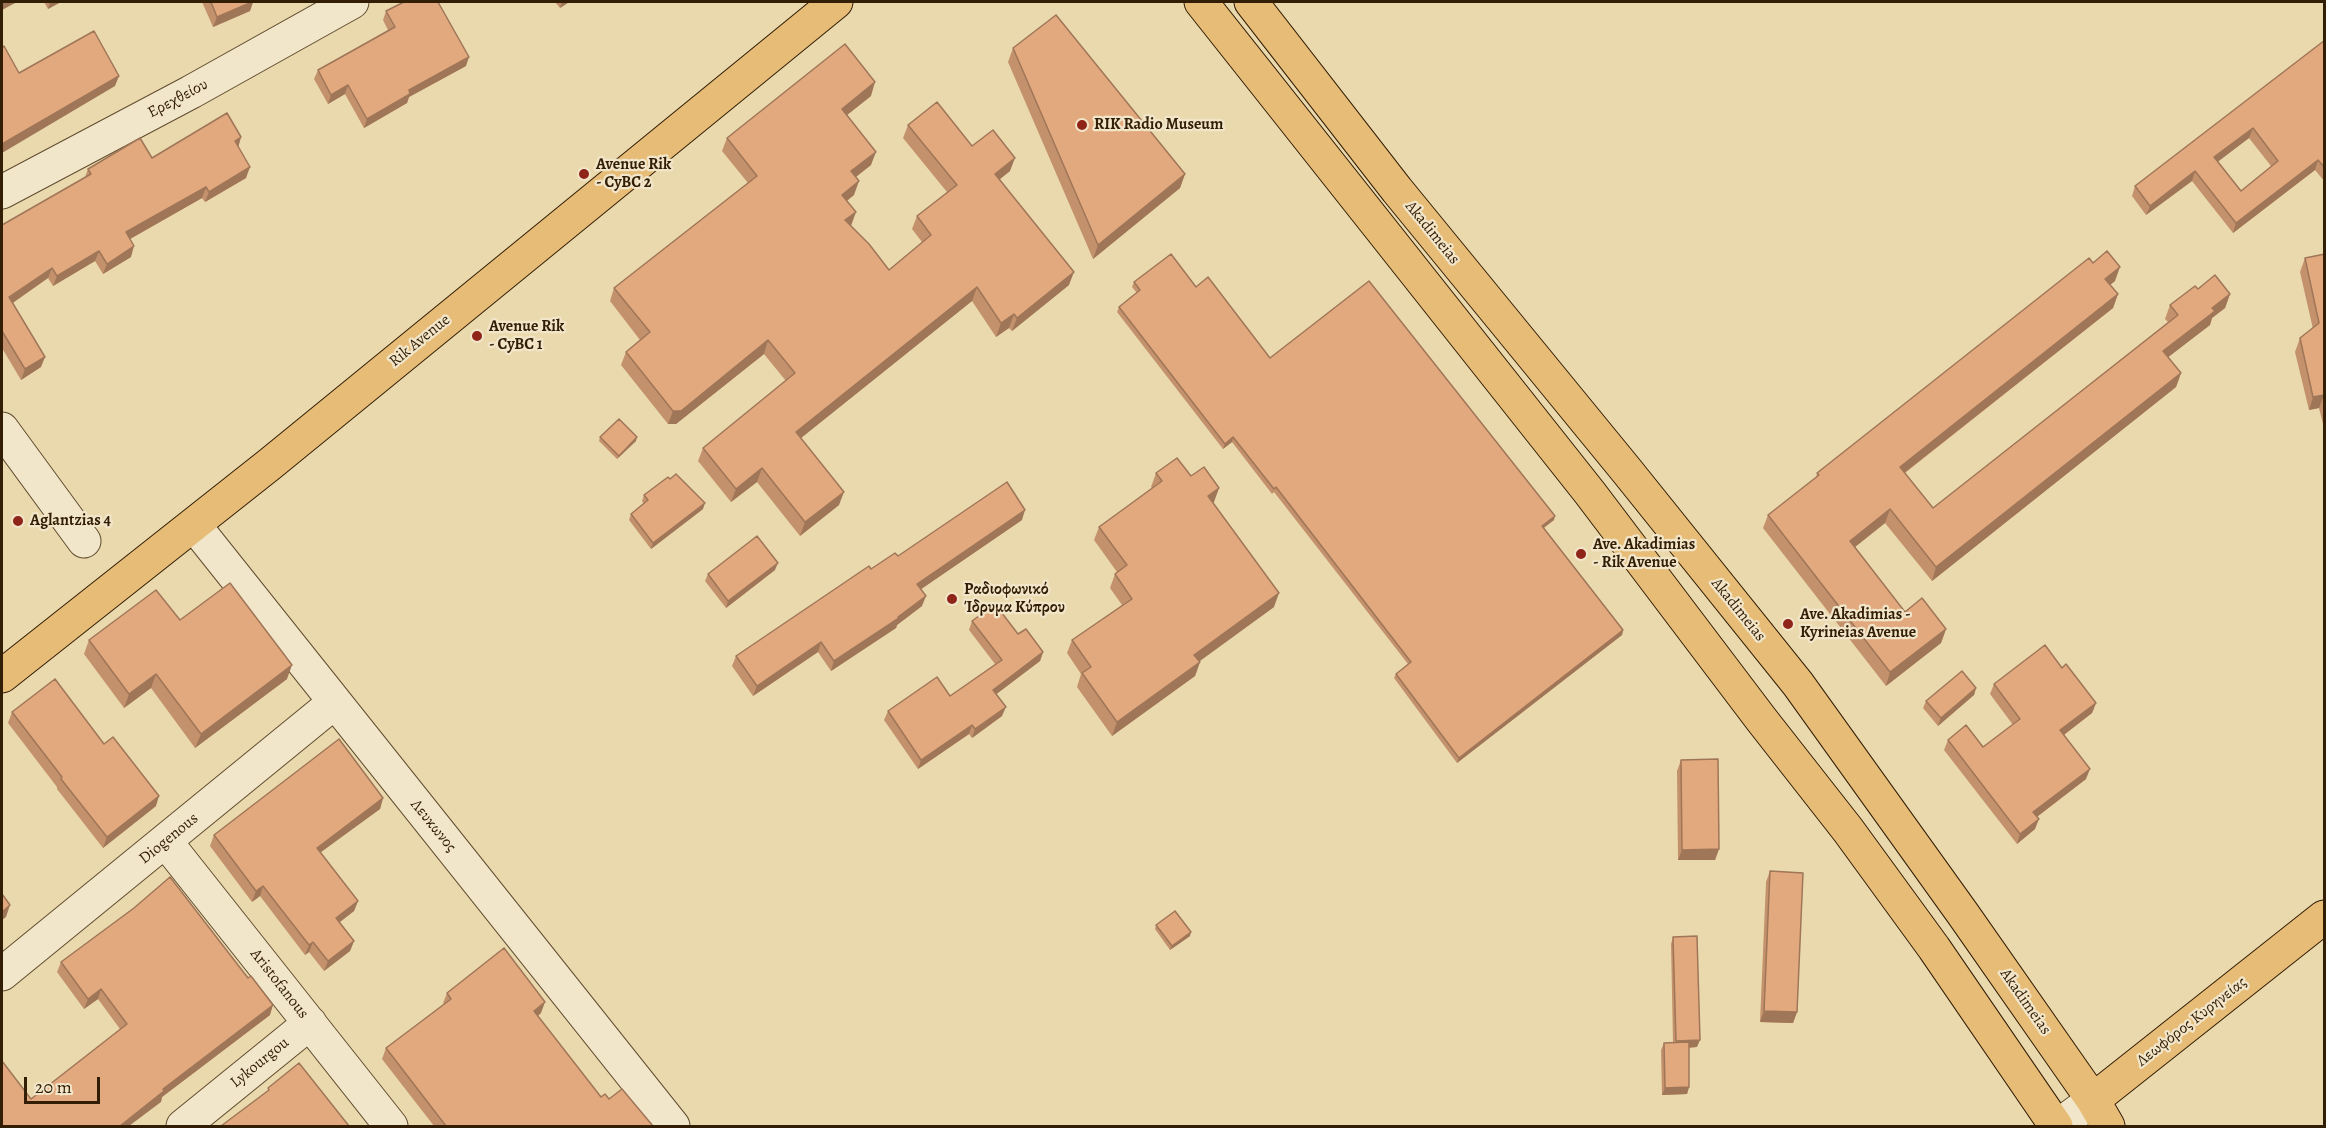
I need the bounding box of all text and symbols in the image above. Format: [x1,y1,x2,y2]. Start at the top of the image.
street label: Ερεχθείου [145,75,211,123]
place label: RIK Radio Museum [1094,115,1224,135]
marker: RIK Radio Museum [1075,118,1089,132]
place label: Avenue Rik - CyBC 2 [596,155,671,193]
marker: Avenue Rik - CyBC 2 [577,167,591,181]
street label: Akadimeias [1401,197,1463,269]
street label: Rik Avenue [386,311,454,371]
place label: Avenue Rik - CyBC 1 [489,317,564,355]
marker: Avenue Rik - CyBC 1 [470,329,484,343]
place label: Aglantzias 4 [30,511,111,531]
marker: Aglantzias 4 [11,514,25,528]
place label: Ave. Akadimias - Rik Avenue [1593,535,1695,573]
marker: Ave. Akadimias - Rik Avenue [1574,547,1588,561]
street label: Akadimeias [1707,574,1769,646]
place label: Ραδιοφωνικό Ίδρυμα Κύπρου [964,580,1065,618]
marker: Ραδιοφωνικό Ίδρυμα Κύπρου [945,592,959,606]
place label: Ave. Akadimias - Kyrineias Avenue [1800,605,1916,643]
marker: Ave. Akadimias - Kyrineias Avenue [1781,617,1795,631]
street label: Λευκωνος [406,796,460,856]
street label: Diogenous [135,809,203,869]
street label: Aristofanous [246,945,312,1023]
street label: Akadimeias [1995,965,2055,1039]
street label: Λεωφόρος Κυρηνείας [2133,973,2251,1071]
street label: Lykourgou [227,1033,293,1093]
scale bar [27,1065,104,1103]
text: 20 m [35,1075,72,1099]

